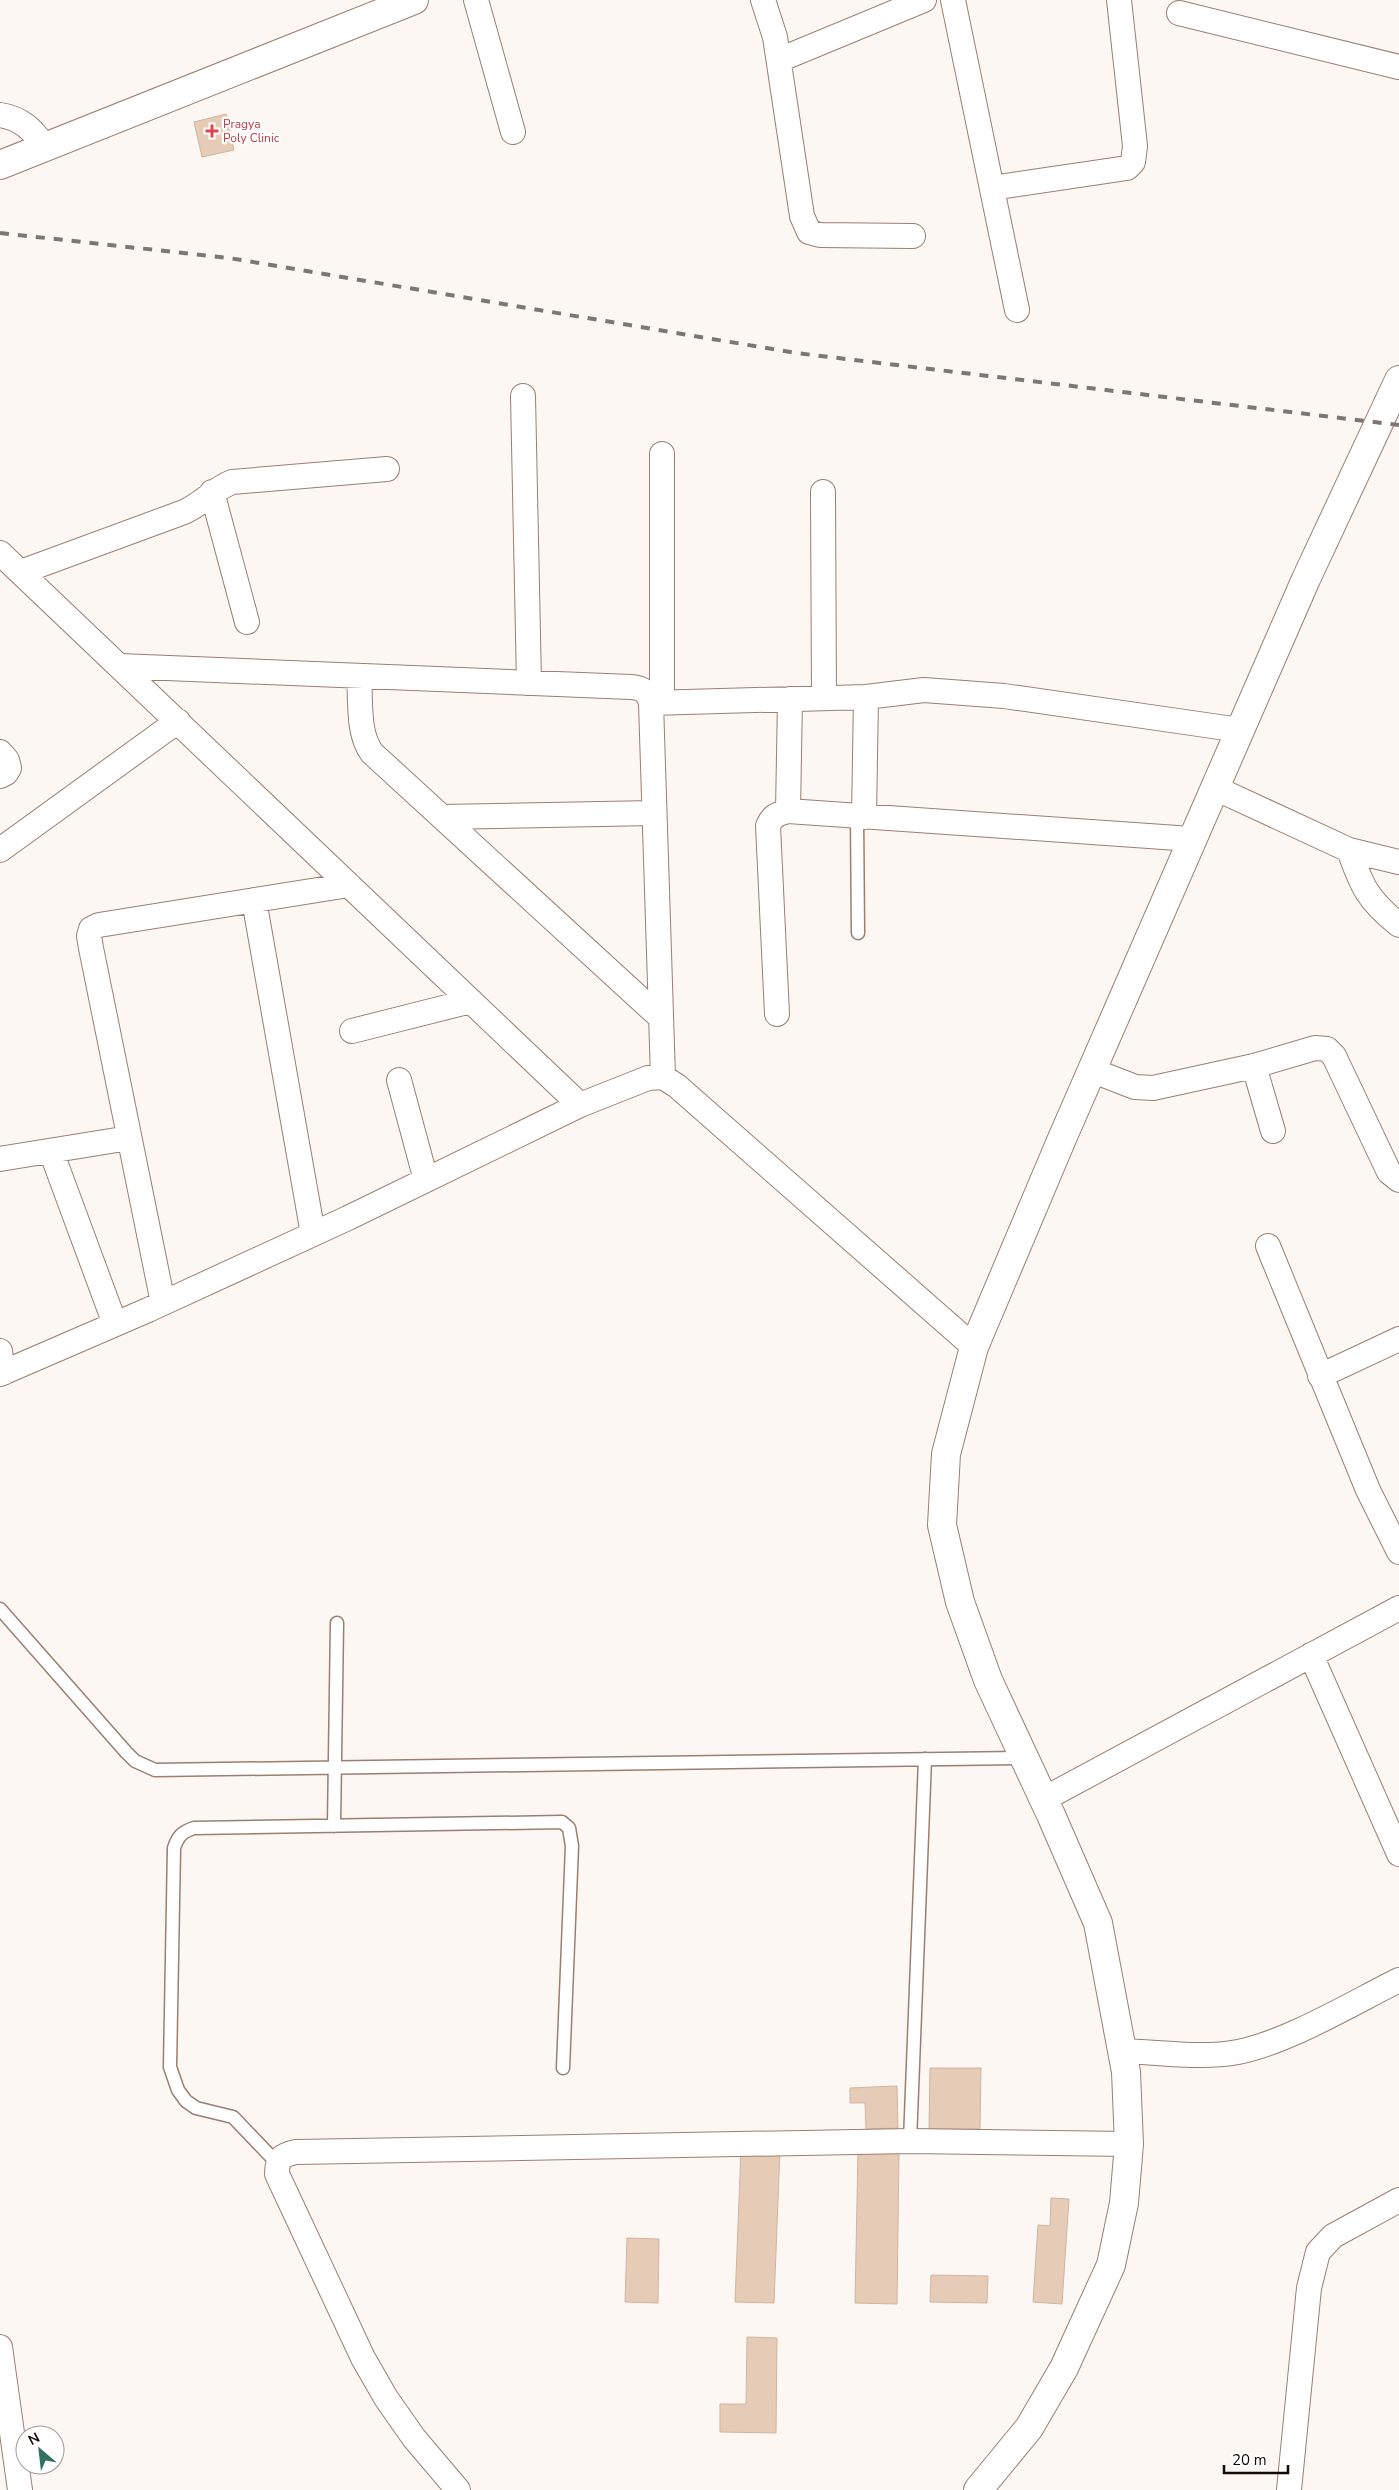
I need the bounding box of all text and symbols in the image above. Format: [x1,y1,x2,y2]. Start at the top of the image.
place label: Pragya Poly Clinic [223,116,280,146]
marker: Pragya Poly Clinic [205,124,219,138]
north arrow [15,2425,65,2475]
text: N [25,2428,43,2450]
scale bar [1224,2442,1288,2474]
text: 20 m [1232,2450,1267,2470]

